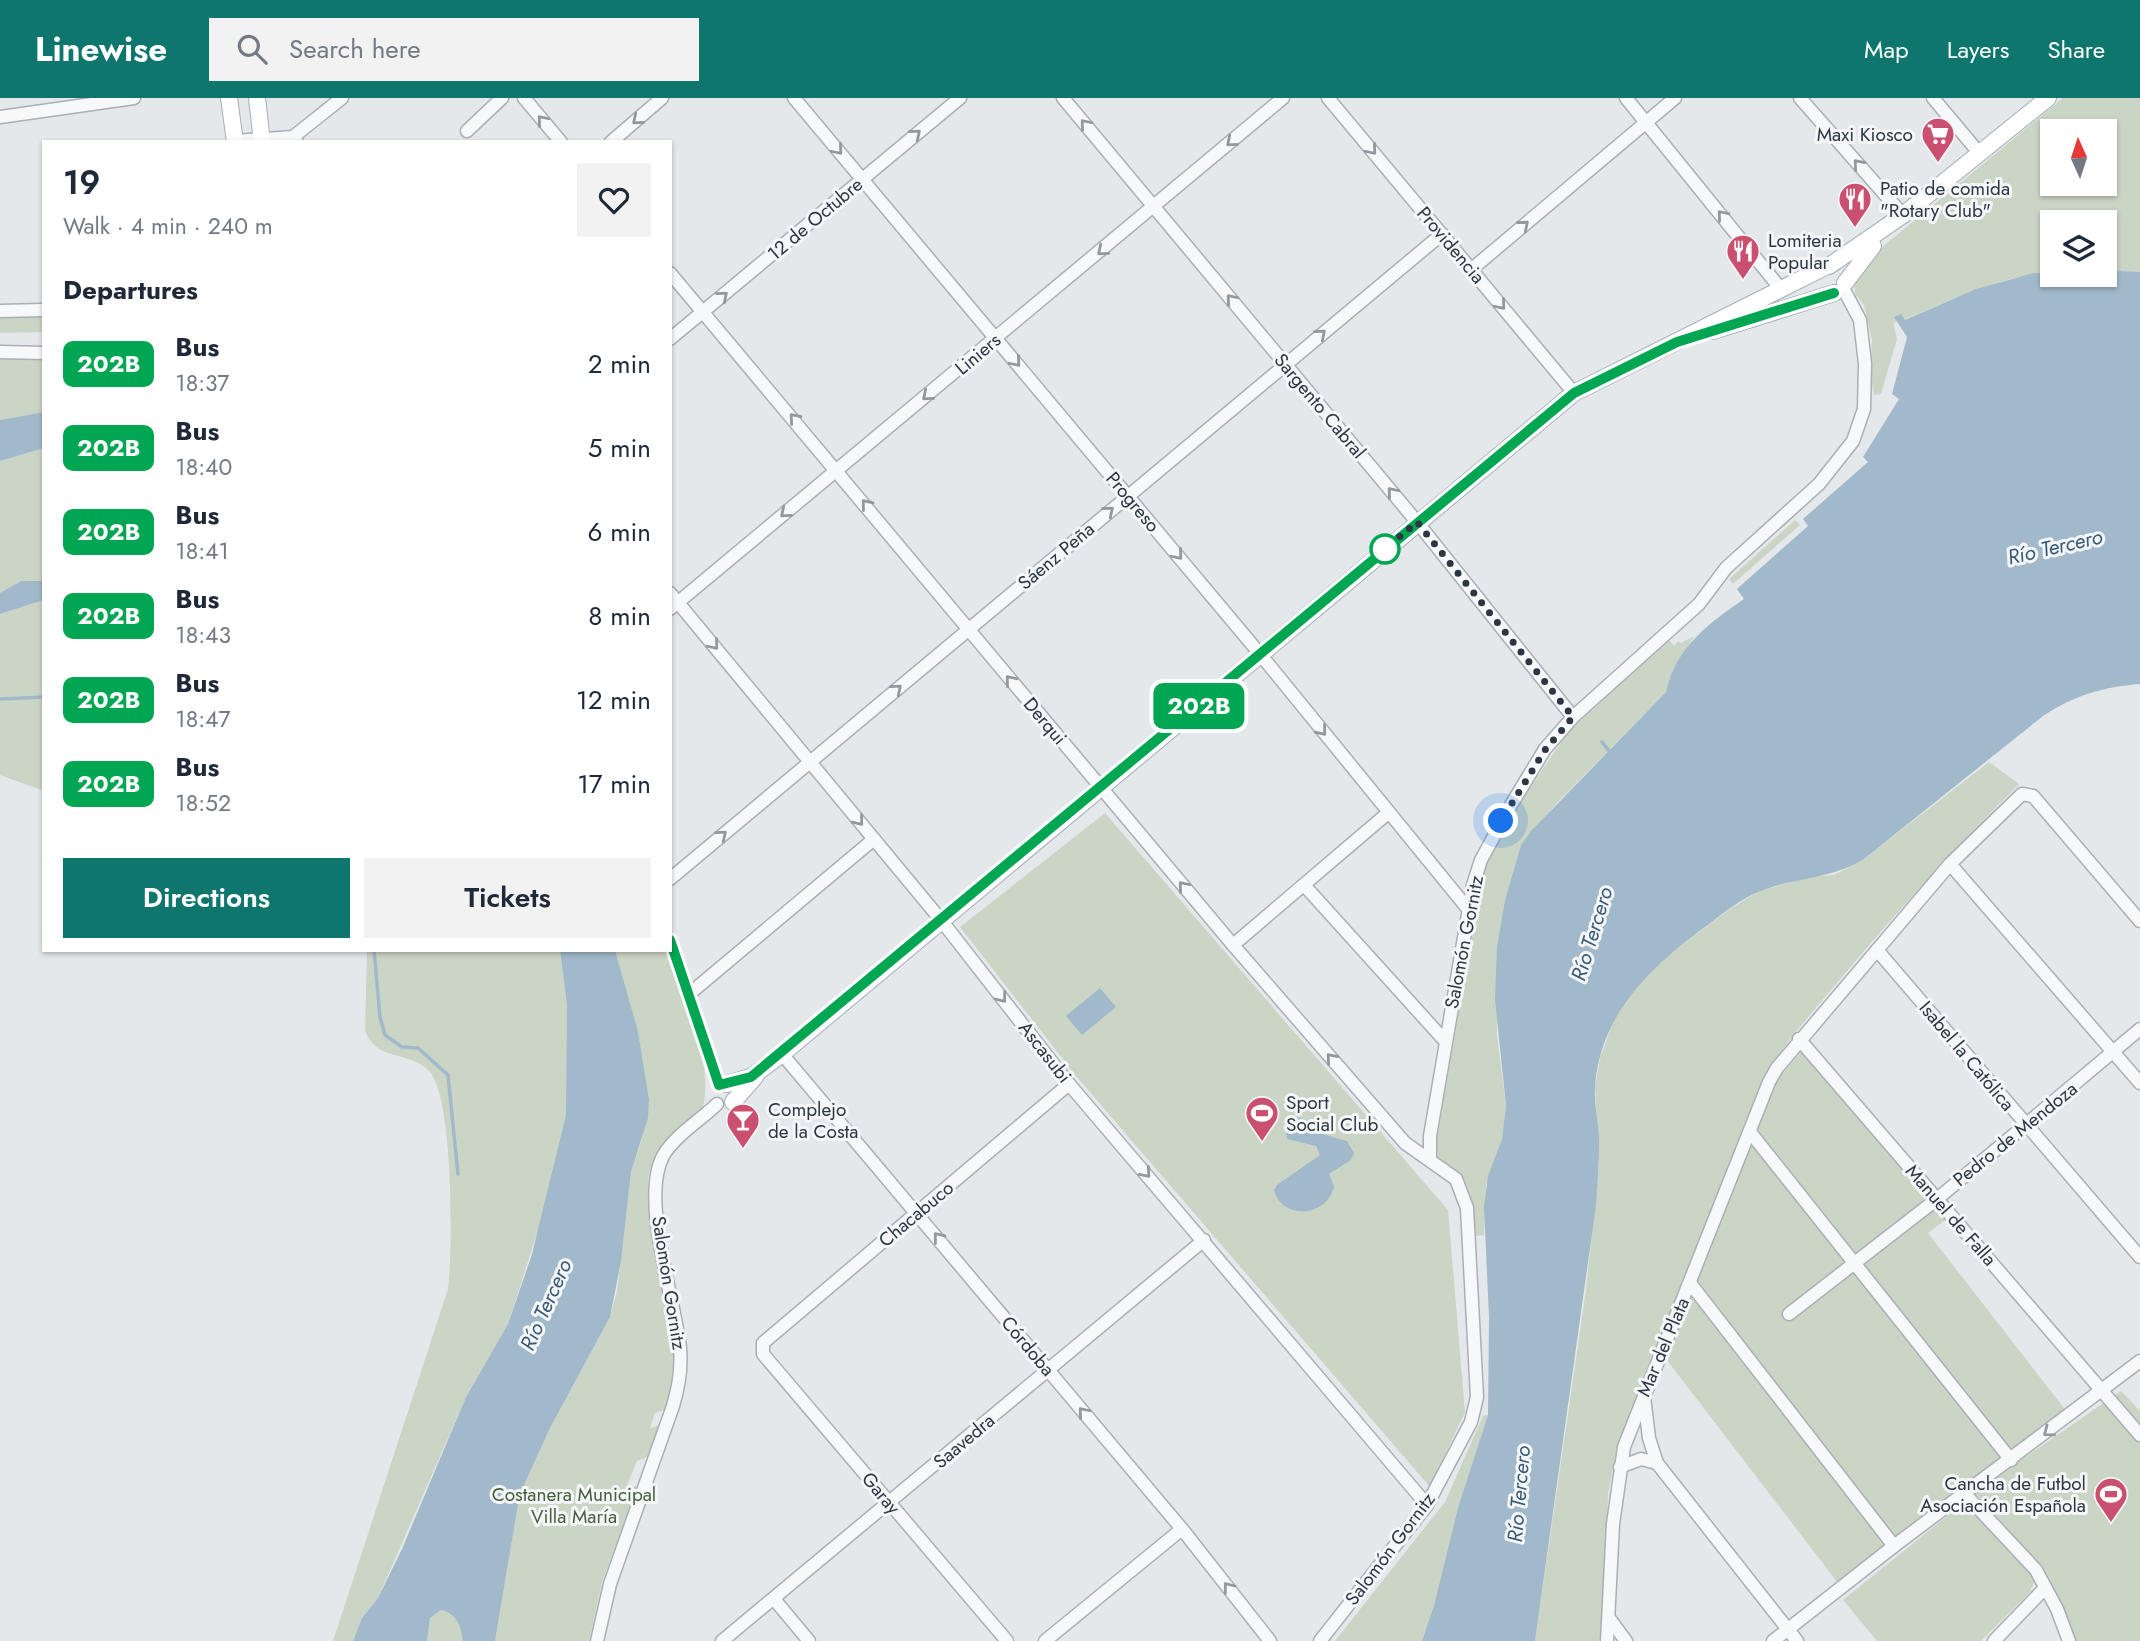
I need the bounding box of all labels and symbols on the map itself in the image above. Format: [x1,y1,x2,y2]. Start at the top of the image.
one-way arrow [632,112,645,124]
one-way arrow [538,115,550,128]
supermarket icon: Maxi Kiosco [1919,115,1957,164]
one-way arrow [1080,119,1093,132]
north arrow [2040,119,2118,196]
place label: Maxi Kiosco [1817,121,1913,148]
one-way arrow [909,130,921,143]
one-way arrow [1226,134,1239,146]
one-way arrow [830,142,842,155]
one-way arrow [1364,142,1376,155]
one-way arrow [1854,159,1866,172]
street label: 12 de Octubre [762,171,869,267]
place label: Patio de comida "Rotary Club" [1880,175,2010,224]
restaurant icon: Patio de comida "Rotary Club" [1836,180,1874,229]
street label: Providencia [1411,201,1491,289]
one-way arrow [1718,210,1731,223]
one-way arrow [1515,221,1528,233]
place label: Lomiteria Popular [1768,227,1842,276]
restaurant icon: Lomiteria Popular [1724,232,1762,281]
one-way arrow [1097,242,1109,255]
one-way arrow [715,291,727,304]
one-way arrow [1226,294,1239,306]
one-way arrow [1493,298,1506,310]
street label: Liniers [949,327,1007,381]
one-way arrow [1313,330,1326,342]
street label: Sargento Cabral [1268,348,1372,464]
one-way arrow [1008,354,1020,367]
one-way arrow [922,388,935,401]
one-way arrow [790,413,802,426]
street label: Progreso [1100,466,1166,538]
one-way arrow [1388,488,1400,501]
one-way arrow [862,500,874,513]
one-way arrow [781,505,793,518]
one-way arrow [1101,507,1114,520]
street label: Sáenz Peña [1012,516,1100,596]
water label: Río Tercero [2004,522,2106,572]
unlabelled marker [1370,534,1400,564]
one-way arrow [1170,546,1182,559]
one-way arrow [706,637,718,650]
one-way arrow [1006,675,1018,688]
line badge: 202B [1150,683,1248,729]
one-way arrow [890,685,902,698]
street label: Derqui [1017,691,1073,751]
one-way arrow [1314,722,1326,735]
your location [1483,803,1518,838]
one-way arrow [850,813,863,825]
one-way arrow [714,831,727,843]
street label: Salomón Gornitz [1438,873,1490,1011]
one-way arrow [1179,881,1191,894]
water label: Río Tercero [1564,883,1620,985]
one-way arrow [993,990,1006,1002]
street label: Isabel la Católica [1913,995,2021,1117]
street label: Ascasubi [1012,1015,1078,1089]
one-way arrow [1327,1054,1339,1067]
street label: Pedro de Mendoza [1947,1075,2083,1193]
place label: Sport Social Club [1286,1089,1378,1138]
sports icon: Sport Social Club [1243,1094,1281,1143]
place label: Complejo de la Costa [768,1096,858,1145]
bar icon: Complejo de la Costa [724,1101,762,1150]
street label: Manuel de Falla [1899,1158,2003,1272]
one-way arrow [1138,1165,1150,1178]
street label: Chacabuco [873,1175,959,1253]
street label: Salomón Gornitz [645,1214,693,1352]
one-way arrow [934,1232,946,1245]
water label: Río Tercero [513,1255,579,1355]
street label: Mar del Plata [1630,1293,1696,1401]
street label: Córdoba [995,1310,1061,1382]
street label: Saavedra [927,1407,1001,1475]
one-way arrow [1079,1407,1091,1420]
one-way arrow [2044,1424,2056,1437]
water label: Río Tercero [1500,1445,1538,1543]
street label: Garay [855,1466,907,1520]
place label: Cancha de Futbol Asociación Española [1920,1470,2086,1519]
sports icon: Cancha de Futbol Asociación Española [2092,1475,2130,1524]
park label: Costanera Municipal Villa María [492,1481,656,1530]
street label: Salomón Gornitz [1339,1487,1442,1611]
one-way arrow [1223,1583,1236,1595]

